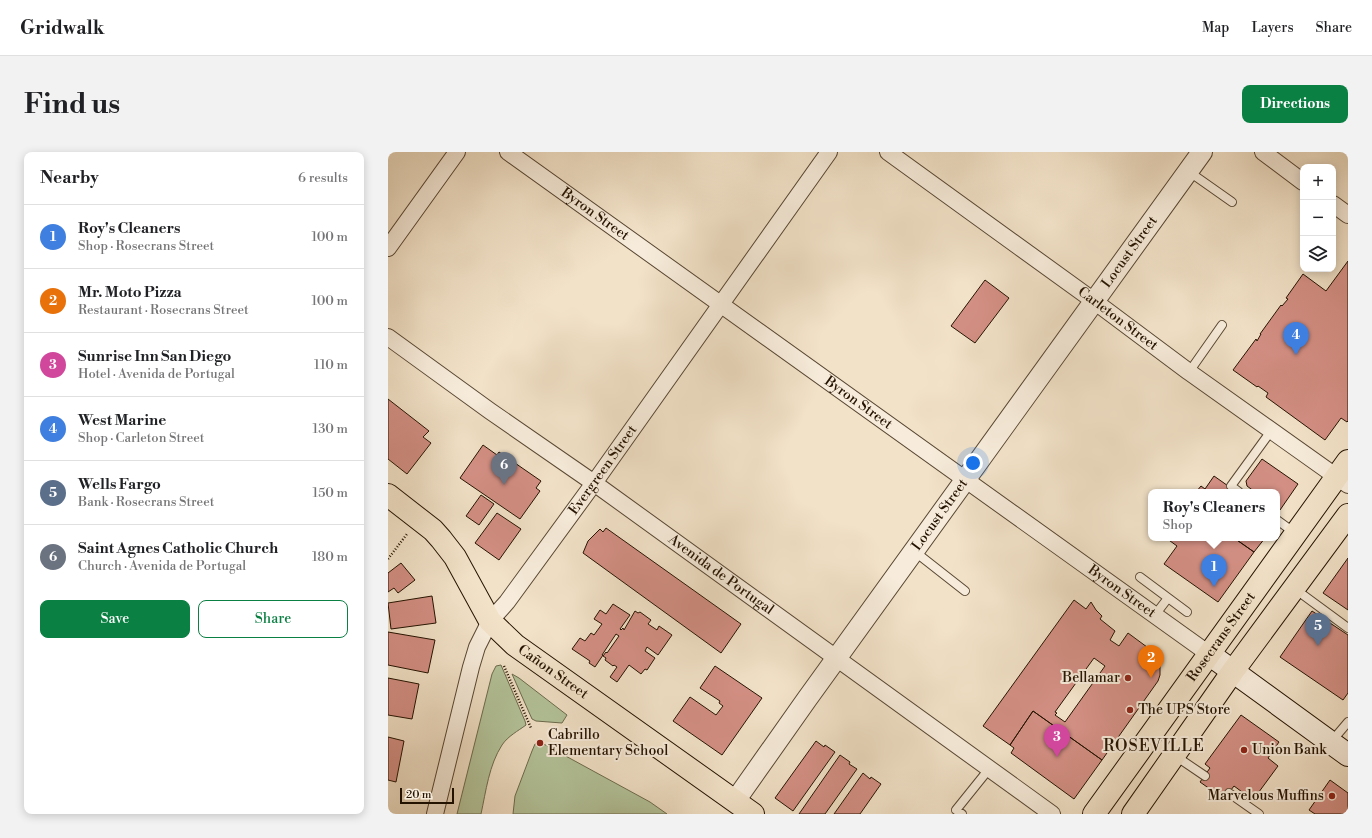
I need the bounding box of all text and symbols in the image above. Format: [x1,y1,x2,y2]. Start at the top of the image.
text: Gridwalk [20,16,104,40]
text: Map [1202,19,1229,37]
text: Layers [1251,19,1294,37]
text: Share [1316,19,1352,37]
button: Directions [1242,85,1348,123]
text: Find us [24,87,120,122]
map controls [1300,164,1336,272]
button: + [1300,164,1336,200]
text: Nearby [40,167,99,189]
text: 6 results [298,170,348,186]
street label: Byron Street [557,183,633,245]
button: − [1300,200,1336,236]
street label: Locust Street [1098,213,1162,292]
text: Roy's Cleaners [78,219,181,238]
text: 1 [50,229,56,245]
text: 100 m [312,229,348,245]
button: layers [1300,236,1336,272]
text: Shop · Rosecrans Street [78,238,214,254]
text: Mr. Moto Pizza [78,283,182,302]
street label: Carleton Street [1074,283,1162,355]
text: 2 [49,293,57,309]
text: 100 m [312,293,348,309]
text: Restaurant · Rosecrans Street [78,302,249,318]
pin: 4 [1283,322,1309,355]
text: Sunrise Inn San Diego [78,347,231,366]
text: 3 [49,357,57,373]
text: 110 m [314,357,348,373]
text: Hotel · Avenida de Portugal [78,366,235,382]
street label: Byron Street [820,372,896,433]
text: West Marine [78,411,166,430]
text: 4 [49,421,57,437]
text: 130 m [313,421,348,437]
street label: Evergreen Street [565,422,641,518]
text: Shop · Carleton Street [78,430,204,446]
pin: 6 [491,452,517,485]
your location [963,453,983,473]
text: Wells Fargo [78,475,161,494]
street label: Locust Street [908,475,972,554]
text: 5 [49,485,57,501]
text: 150 m [313,485,348,501]
popup [1148,489,1280,541]
text: Bank · Rosecrans Street [78,494,214,510]
text: Roy's Cleaners [1163,498,1265,517]
text: Shop [1163,517,1193,533]
street label: Avenida de Portugal [664,530,777,619]
text: Saint Agnes Catholic Church [78,539,278,558]
text: 6 [49,549,57,565]
text: 180 m [312,549,348,565]
pin: 1 [1201,554,1227,587]
text: Church · Avenida de Portugal [78,558,246,574]
street label: Byron Street [1083,561,1159,622]
street label: Rosecrans Street [1183,589,1260,685]
button: Save [40,600,190,638]
button: Share [198,600,348,638]
pin: 5 [1305,613,1331,646]
street label: Cañon Street [514,641,592,703]
pin: 2 [1138,645,1164,678]
place label: Bellamar [1061,669,1120,687]
marker: Bellamar [1123,673,1133,683]
place label: The UPS Store [1138,701,1230,719]
marker: The UPS Store [1125,705,1135,715]
pin: 3 [1044,724,1070,757]
place label: Cabrillo Elementary School [548,726,668,760]
district label: ROSEVILLE [1103,736,1205,756]
marker: Cabrillo Elementary School [535,738,545,748]
place label: Union Bank [1252,741,1327,759]
marker: Union Bank [1239,745,1249,755]
scale bar [400,786,454,805]
place label: Marvelous Muffins [1208,787,1324,805]
text: 20 m [406,788,431,802]
marker: Marvelous Muffins [1327,791,1337,801]

